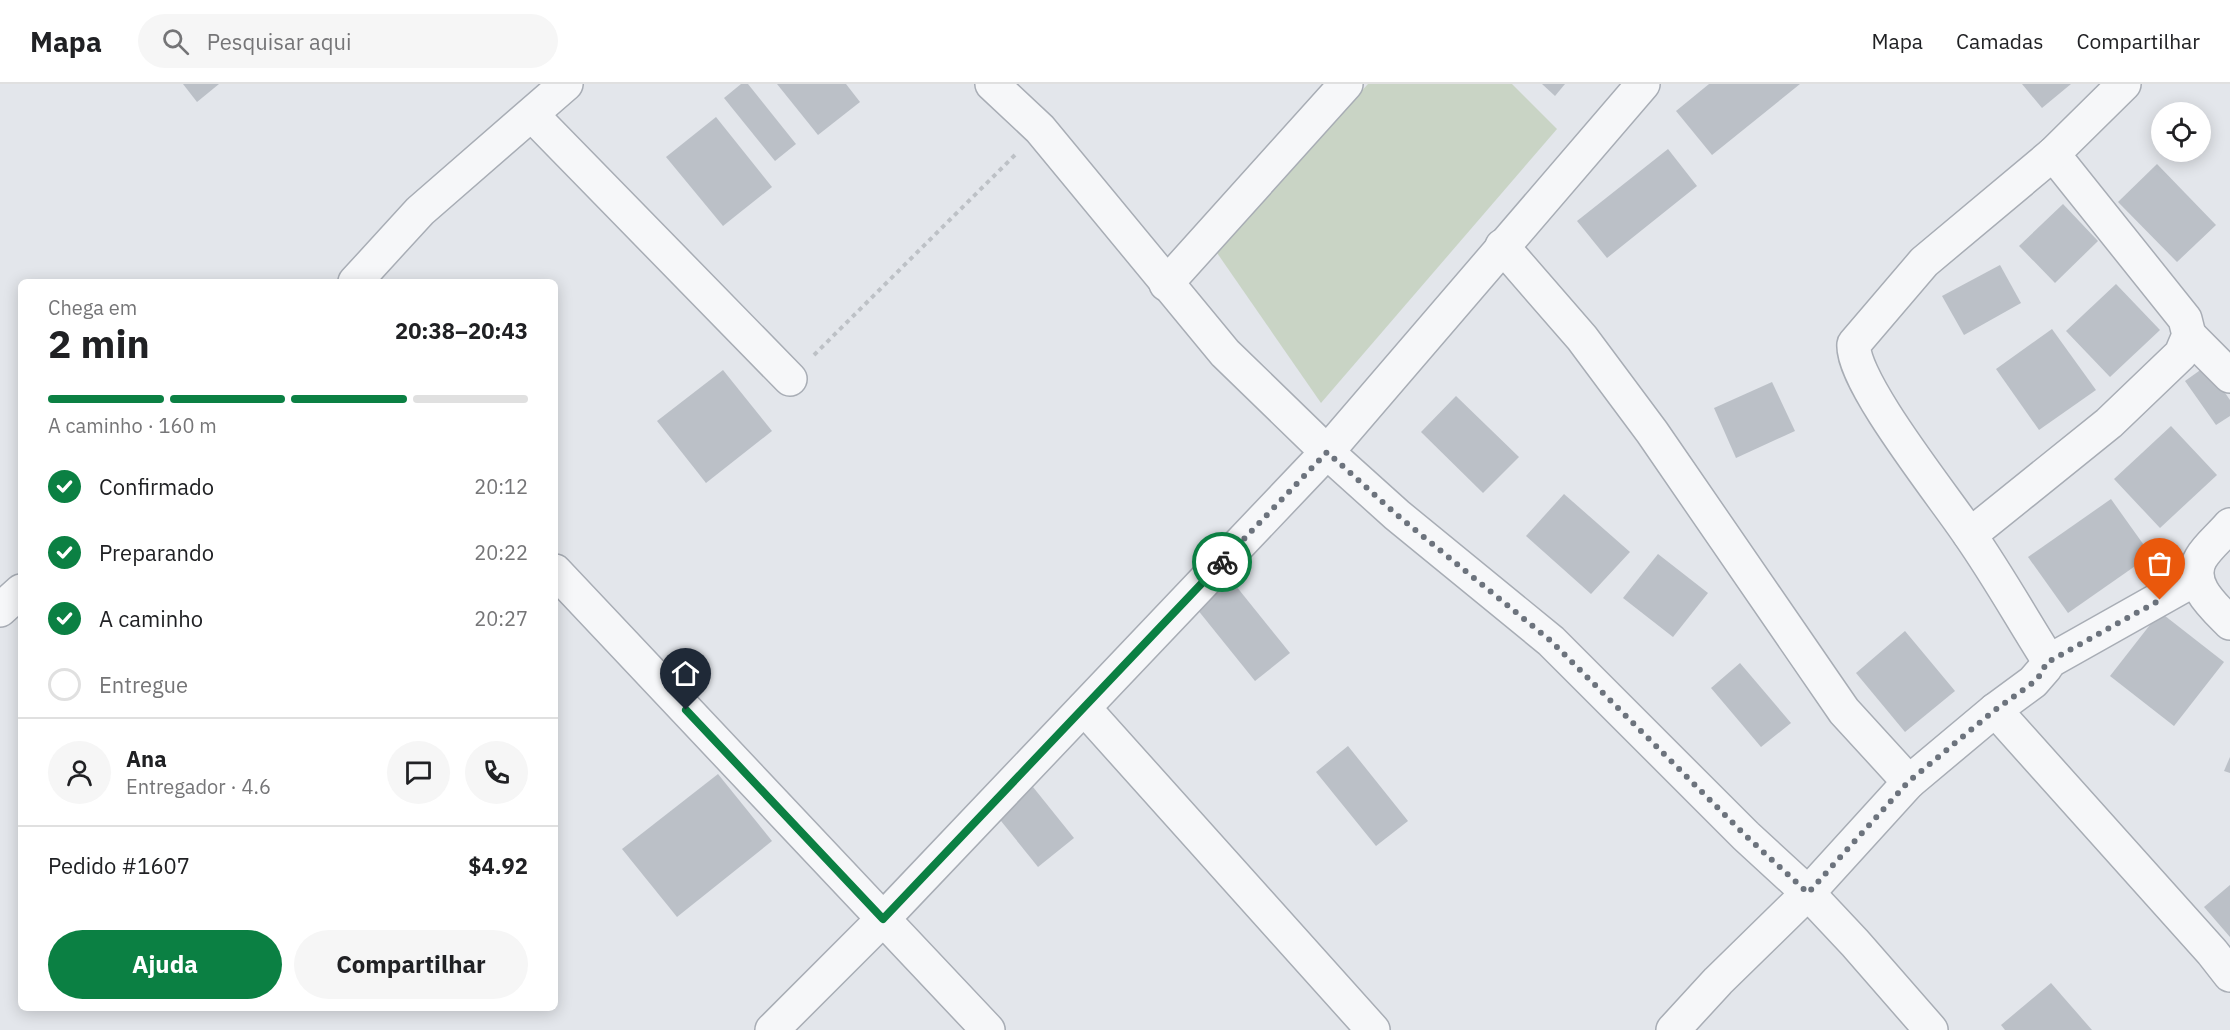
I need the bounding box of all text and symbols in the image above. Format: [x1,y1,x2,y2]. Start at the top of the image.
search box [138,14,558,68]
text: Mapa [30,23,102,60]
icon: search [159,25,192,58]
text: Pesquisar aqui [207,27,352,56]
text: Mapa [1871,27,1923,55]
text: Camadas [1956,27,2043,55]
text: Compartilhar [2076,27,2200,55]
map controls [2151,102,2211,162]
button: locate [2151,102,2211,162]
text: Chega em [48,294,137,321]
text: 20:38–20:43 [395,316,528,345]
text: 2 min [48,318,150,369]
text: A caminho · 160 m [48,412,217,439]
icon: check [48,470,81,503]
text: Confirmado [99,472,214,501]
text: 20:12 [474,473,528,500]
courier [1192,532,1252,592]
icon: check [48,536,81,569]
text: Preparando [99,538,214,567]
pin [2134,538,2185,600]
text: 20:22 [474,539,528,566]
icon: bike [1206,546,1239,579]
icon: bag [2143,547,2176,580]
icon: check [48,602,81,635]
text: A caminho [99,604,203,633]
text: 20:27 [474,605,528,632]
pin [660,648,711,710]
icon: home [669,657,702,690]
text: Entregue [99,670,188,699]
button: person [48,741,111,804]
button: chat [387,741,450,804]
button: phone [465,741,528,804]
text: Ana [126,744,167,773]
text: Entregador · 4.6 [126,773,271,800]
text: Pedido #1607 [48,851,190,880]
text: $4.92 [468,851,528,880]
button: Ajuda [48,930,282,999]
button: Compartilhar [294,930,528,999]

